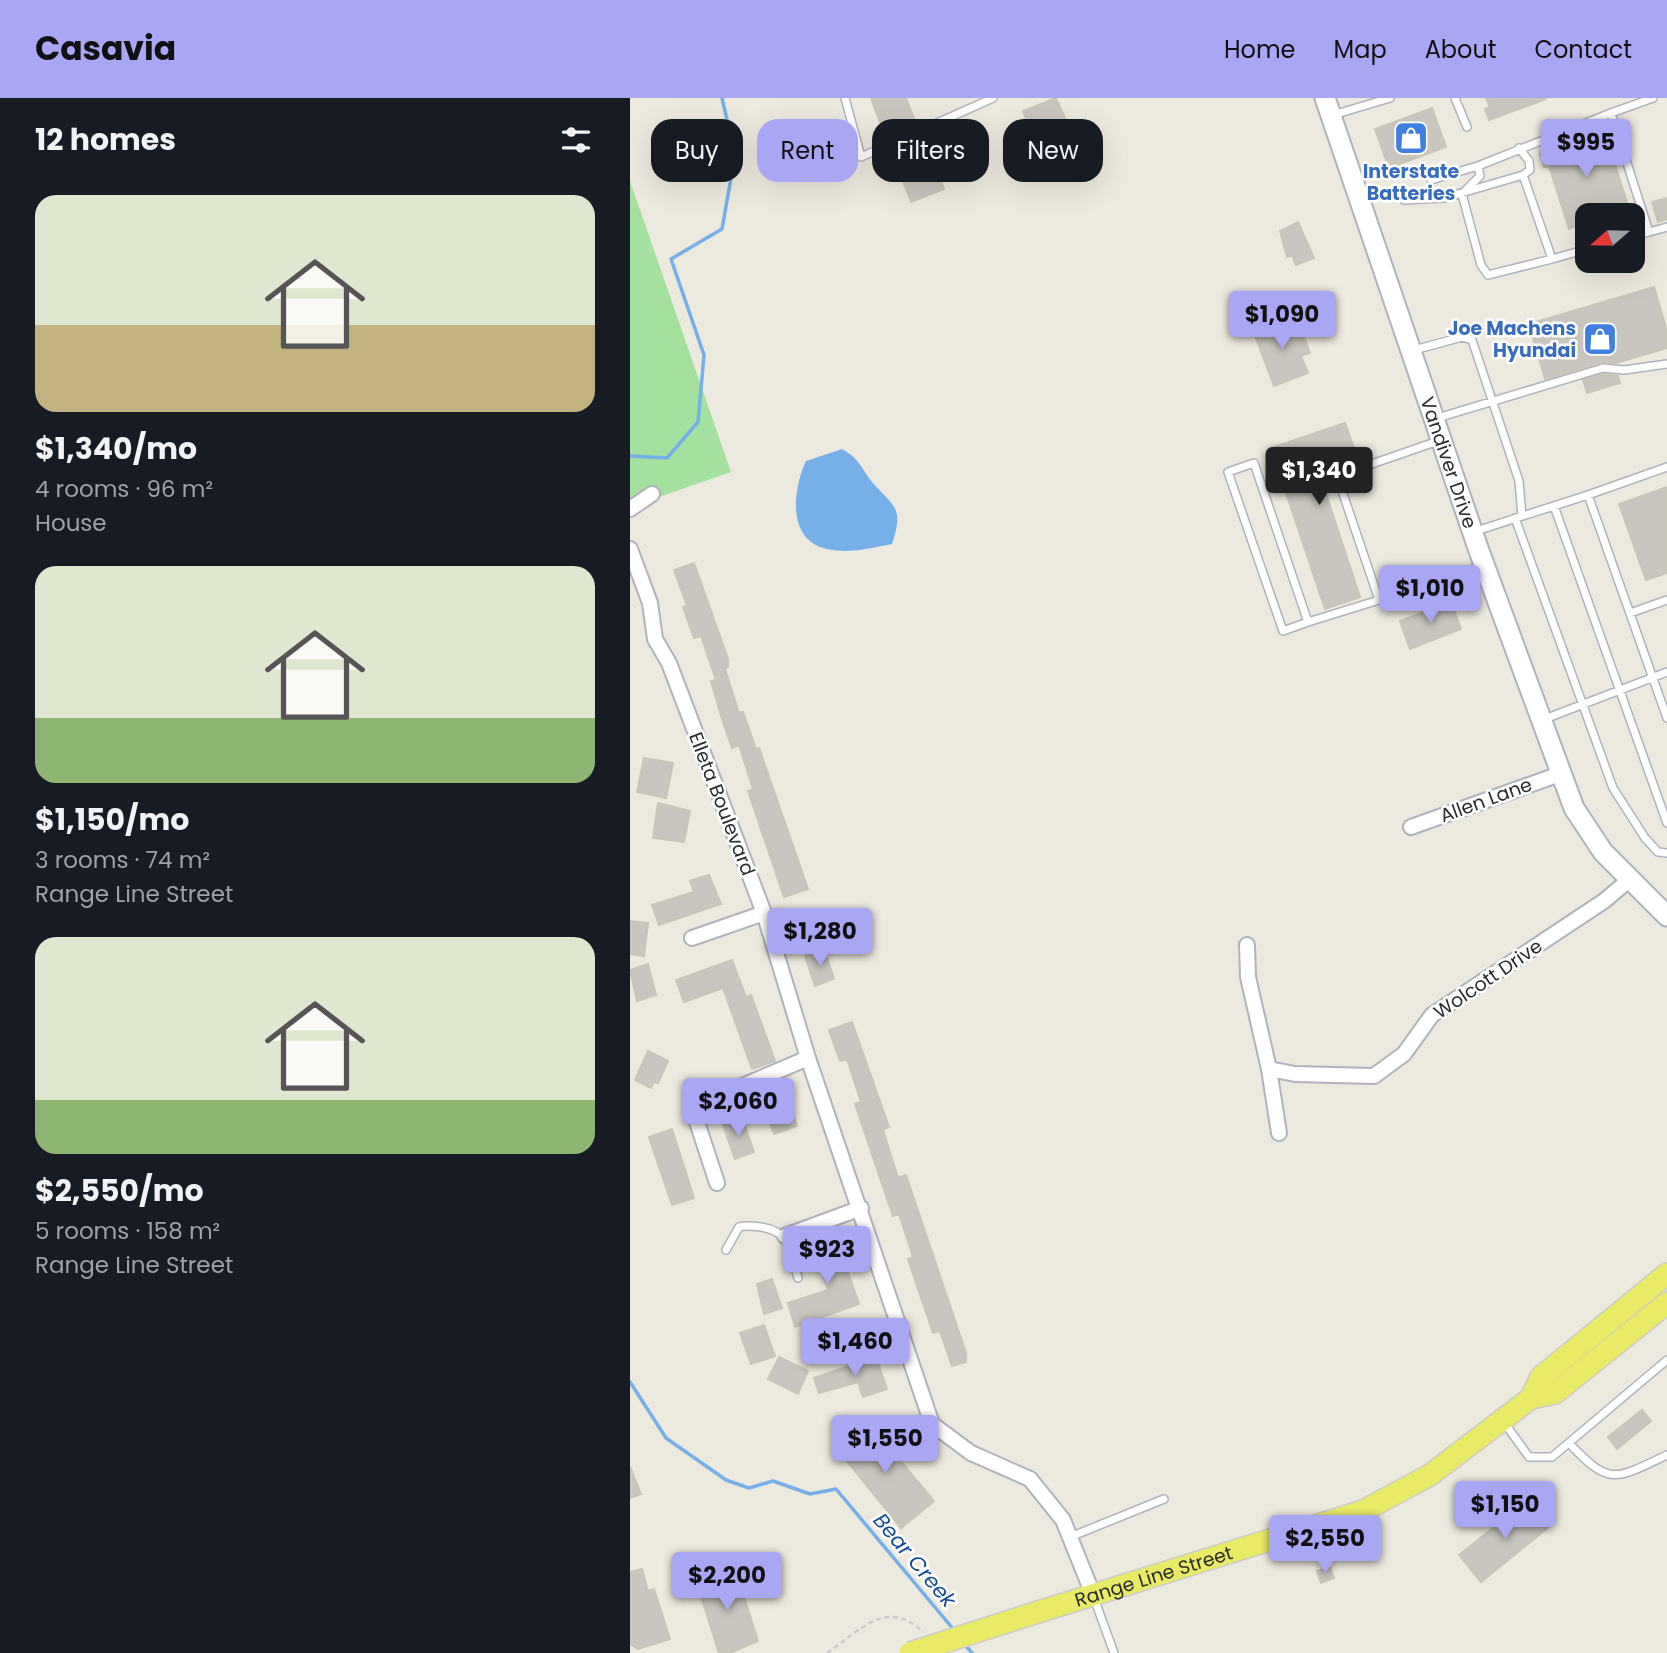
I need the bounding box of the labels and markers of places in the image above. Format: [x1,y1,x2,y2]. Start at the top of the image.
shop icon: Interstate Batteries [1392,119,1430,157]
pin: $995 [1545,120,1627,179]
place label: Interstate Batteries [1363,158,1460,207]
pin: $1,090 [1225,292,1339,351]
place label: Joe Machens Hyundai [1447,315,1576,364]
shop icon: Joe Machens Hyundai [1581,320,1619,358]
pin: $1,340 [1262,448,1376,507]
pin: $1,010 [1373,566,1487,625]
pin: $1,280 [763,908,877,968]
pin: $2,060 [681,1079,795,1138]
pin: $923 [786,1226,868,1286]
pin: $1,460 [798,1318,912,1378]
pin: $1,550 [828,1416,942,1475]
pin: $1,150 [1448,1482,1562,1541]
pin: $2,550 [1268,1516,1382,1575]
pin: $2,200 [670,1552,784,1612]

